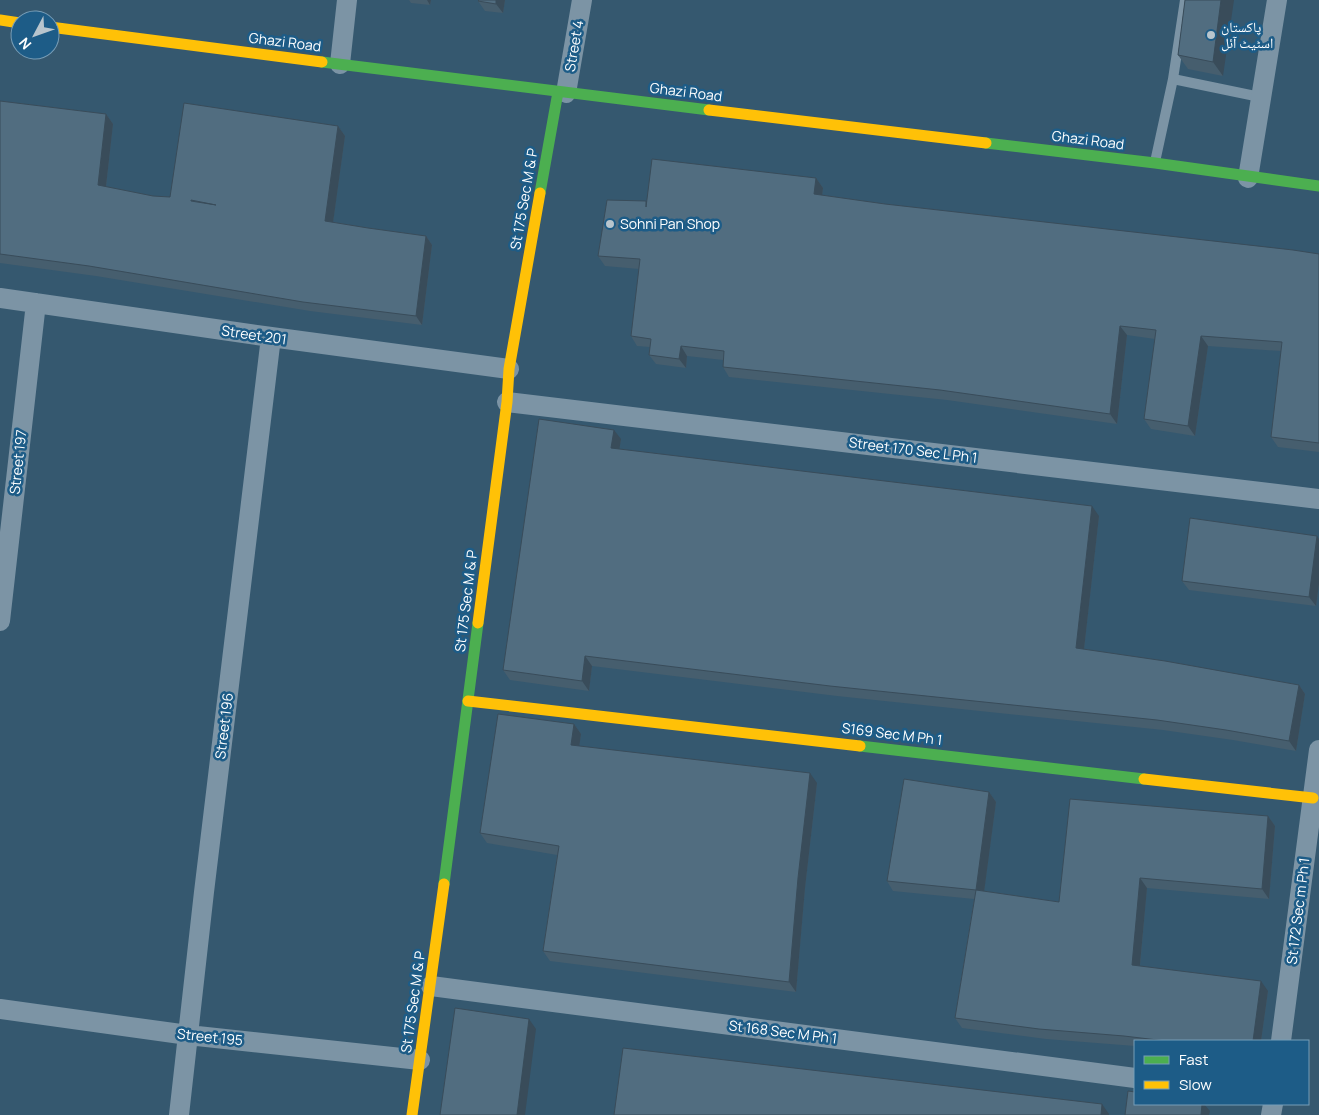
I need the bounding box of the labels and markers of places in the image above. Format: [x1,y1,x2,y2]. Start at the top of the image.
place label: پاکستان اسٹیٹ آئل [1221,17,1273,52]
marker: پاکستان اسٹیٹ آئل [1205,29,1217,41]
place label: Sohni Pan Shop [620,214,720,233]
marker: Sohni Pan Shop [604,218,616,230]

